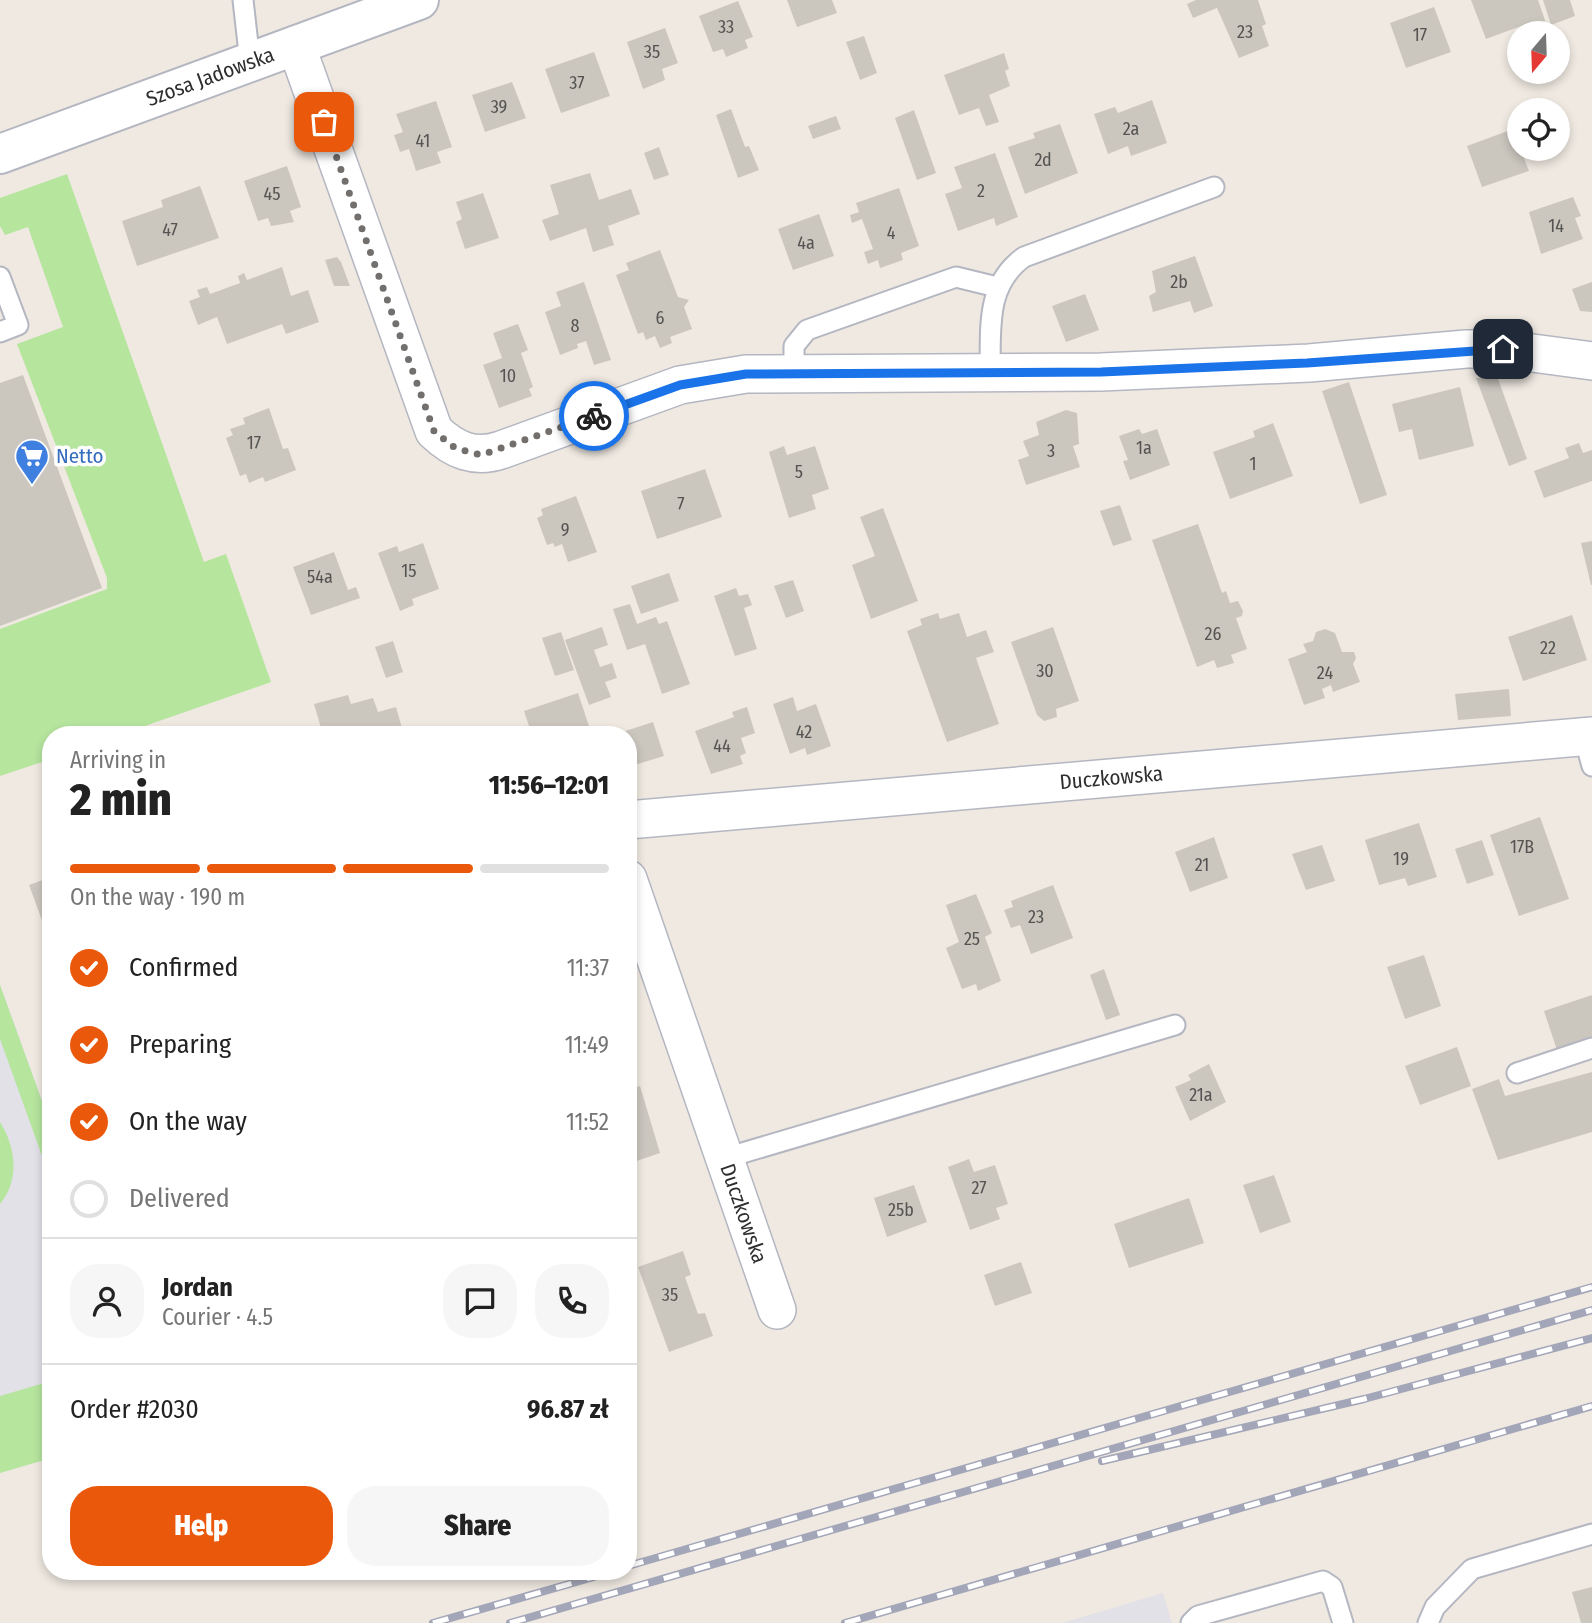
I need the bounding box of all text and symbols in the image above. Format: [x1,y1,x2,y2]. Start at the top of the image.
house number: 33 [718,16,734,38]
house number: 23 [1237,21,1253,43]
north arrow [1507,21,1570,84]
map controls [1507,21,1570,161]
house number: 17 [1413,24,1427,46]
street label: Szosa Jadowska [143,41,278,112]
house number: 35 [644,41,660,63]
house number: 37 [569,72,585,94]
pin [294,92,354,152]
house number: 39 [491,96,507,118]
button: locate [1507,98,1570,161]
icon: bag [305,103,343,141]
house number: 2a [1123,118,1139,140]
house number: 41 [416,130,430,152]
house number: 2d [1034,149,1052,171]
house number: 2 [977,180,985,202]
house number: 45 [264,183,280,205]
house number: 14 [1548,215,1564,237]
house number: 47 [162,219,178,241]
house number: 4 [887,222,896,244]
house number: 4a [797,232,815,254]
house number: 2b [1170,271,1188,293]
house number: 6 [656,307,665,329]
house number: 8 [571,315,580,337]
pin [1473,319,1533,379]
icon: home [1484,330,1522,368]
house number: 10 [500,365,516,387]
courier [559,381,629,451]
icon: bike [575,397,613,435]
house number: 17 [247,432,261,454]
supermarket icon: Netto [13,437,51,486]
house number: 1a [1136,437,1152,459]
house number: 3 [1047,440,1055,462]
place label: Netto [56,443,104,469]
house number: 1 [1249,453,1257,475]
house number: 5 [795,461,803,483]
house number: 7 [677,493,685,515]
house number: 9 [561,519,569,541]
house number: 15 [401,560,417,582]
house number: 54a [307,566,333,588]
house number: 26 [1205,623,1222,645]
house number: 22 [1540,637,1556,659]
house number: 30 [1036,660,1054,682]
house number: 24 [1317,662,1333,684]
house number: 42 [796,721,812,743]
house number: 44 [713,735,731,757]
text: Arriving in [70,746,166,774]
street label: Duczkowska [1058,760,1164,795]
text: 11:56–12:01 [489,770,609,801]
text: 2 min [70,772,172,827]
house number: 17B [1510,836,1534,858]
house number: 19 [1393,848,1409,870]
house number: 21 [1195,854,1209,876]
text: On the way · 190 m [70,883,245,911]
house number: 23 [1028,906,1044,928]
house number: 25 [964,928,980,950]
icon: check [70,949,108,987]
text: Confirmed [129,952,239,983]
text: 11:37 [567,954,609,982]
icon: check [70,1026,108,1064]
text: Preparing [129,1029,231,1060]
text: 11:49 [565,1031,609,1059]
house number: 21a [1189,1084,1213,1106]
icon: check [70,1103,108,1141]
text: On the way [129,1106,247,1137]
text: 11:52 [566,1108,609,1136]
street label: Duczkowska [714,1160,773,1267]
house number: 27 [971,1177,987,1199]
text: Delivered [129,1183,230,1214]
house number: 25b [888,1199,914,1221]
button: person [70,1264,144,1338]
button: chat [443,1264,517,1338]
button: phone [535,1264,609,1338]
text: Jordan [162,1272,233,1303]
house number: 35 [662,1284,678,1306]
text: Courier · 4.5 [162,1303,273,1331]
text: Order #2030 [70,1394,199,1425]
text: 96.87 zł [527,1394,609,1425]
button: Help [70,1486,333,1566]
button: Share [347,1486,609,1566]

